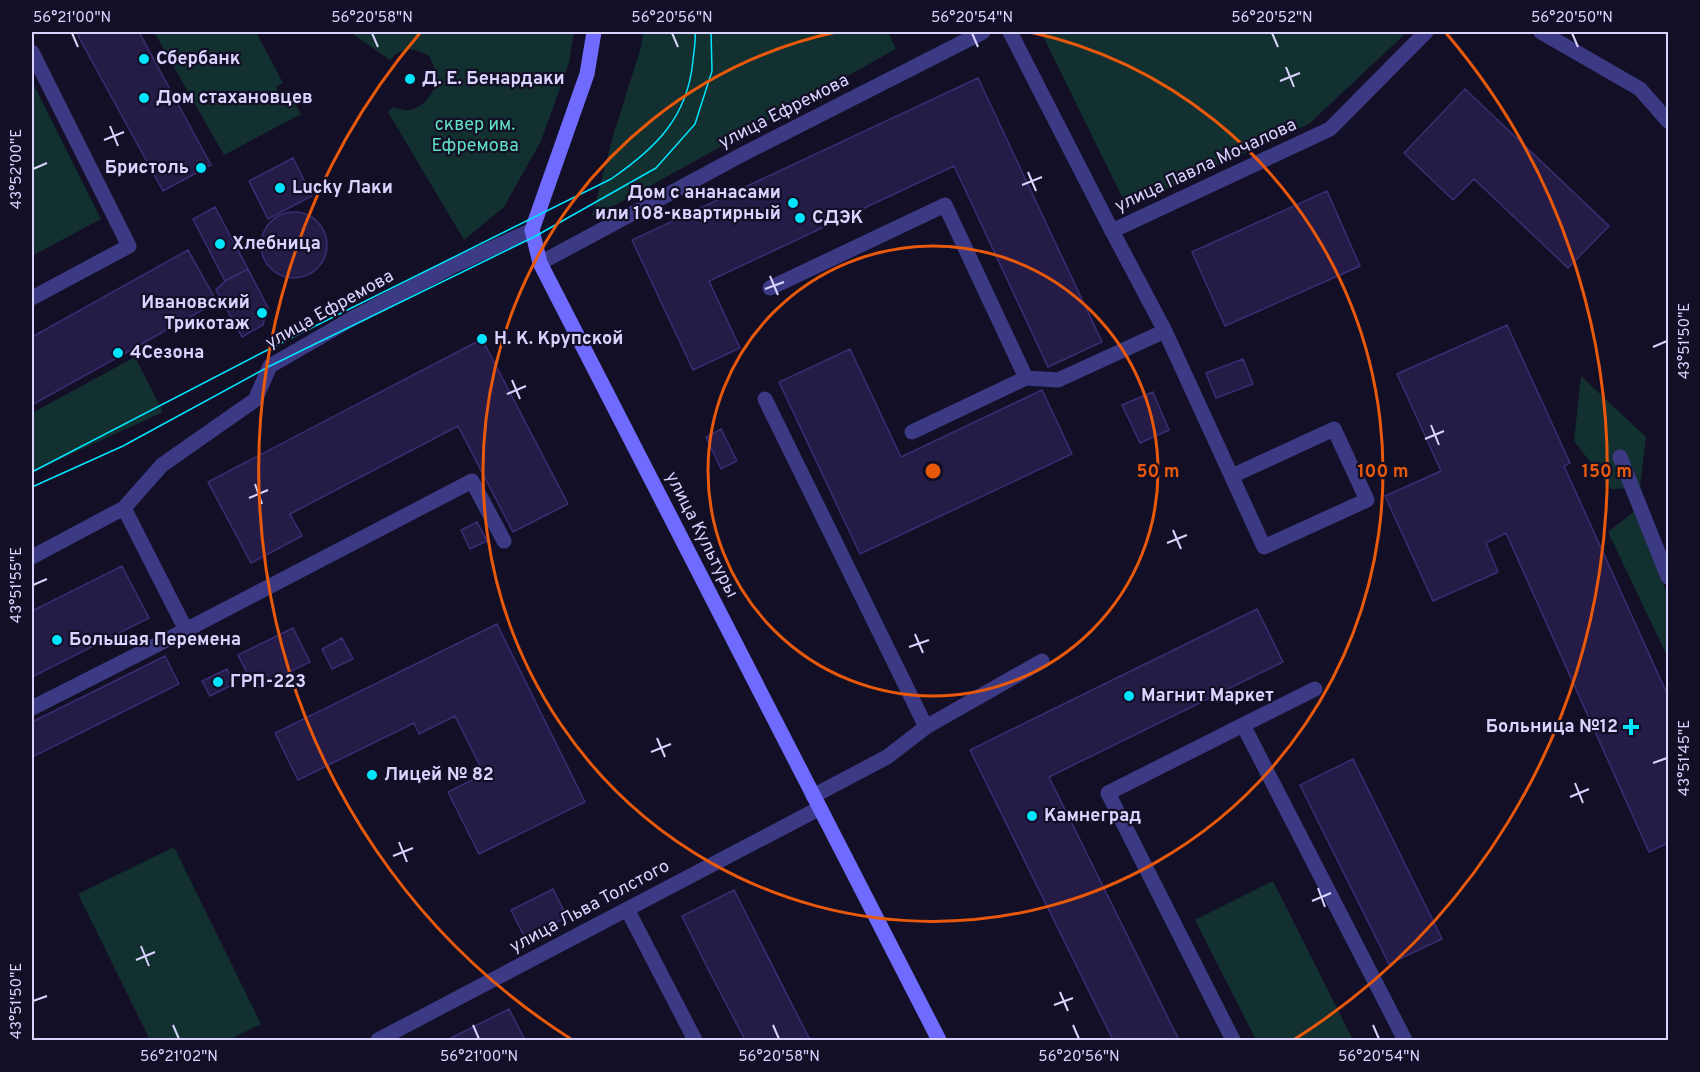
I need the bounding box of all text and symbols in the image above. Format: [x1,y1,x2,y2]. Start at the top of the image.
text: 56°21'00"N [33,9,111,28]
text: 56°20'58"N [331,9,413,28]
text: 56°20'56"N [631,9,713,28]
text: 56°20'54"N [931,9,1013,28]
text: 56°20'52"N [1231,9,1313,28]
text: 56°20'50"N [1531,9,1613,28]
place label: Сбербанк [156,48,241,71]
marker: Сбербанк [137,52,151,66]
place label: Д. Е. Бенардаки [422,68,565,91]
street label: улица Ефремова [715,69,853,155]
marker: Д. Е. Бенардаки [403,72,417,86]
place label: Дом стахановцев [156,87,313,110]
marker: Дом стахановцев [137,91,151,105]
park label: сквер им. Ефремова [431,114,519,158]
street label: улица Павла Мочалова [1111,114,1301,218]
text: 43°52'00"E [8,129,27,209]
place label: Бристоль [105,157,189,180]
marker: Бристоль [194,161,208,175]
place label: Lucky Лаки [292,177,393,200]
marker: Lucky Лаки [273,181,287,195]
place label: Дом с ананасами или 108-квартирный [595,182,781,226]
marker: Дом с ананасами или 108-квартирный [786,196,800,210]
place label: СДЭК [812,207,864,230]
marker: СДЭК [793,211,807,225]
place label: Хлебница [232,233,321,256]
marker: Хлебница [213,237,227,251]
street label: улица Ефремова [262,265,398,355]
place label: Ивановский Трикотаж [141,292,250,336]
text: 43°51'50"E [1676,303,1695,379]
marker: Ивановский Трикотаж [255,306,269,320]
place label: Н. К. Крупской [494,328,623,351]
marker: Н. К. Крупской [475,332,489,346]
place label: 4Сезона [130,342,204,365]
marker: 4Сезона [111,346,125,360]
centre of rings [923,461,943,481]
text: 50 m [1136,461,1180,484]
text: 100 m [1357,461,1409,484]
text: 150 m [1582,461,1632,484]
street label: улица Культуры [659,468,743,602]
text: 43°51'55"E [8,547,27,623]
place label: Большая Перемена [69,629,241,652]
marker: Большая Перемена [50,633,64,647]
place label: ГРП-223 [230,671,306,694]
marker: ГРП-223 [211,675,225,689]
place label: Магнит Маркет [1141,685,1274,708]
marker: Магнит Маркет [1122,689,1136,703]
place label: Больница №12 [1486,716,1618,739]
marker: Больница №12 [1622,718,1640,736]
text: 43°51'45"E [1676,720,1695,796]
place label: Лицей № 82 [384,764,494,787]
marker: Лицей № 82 [365,768,379,782]
place label: Камнеград [1044,805,1141,828]
marker: Камнеград [1025,809,1039,823]
street label: улица Льва Толстого [506,855,674,959]
text: 43°51'50"E [8,963,27,1039]
text: 56°21'02"N [140,1048,218,1067]
text: 56°21'00"N [440,1048,518,1067]
text: 56°20'58"N [738,1048,820,1067]
text: 56°20'56"N [1038,1048,1120,1067]
text: 56°20'54"N [1338,1048,1420,1067]

